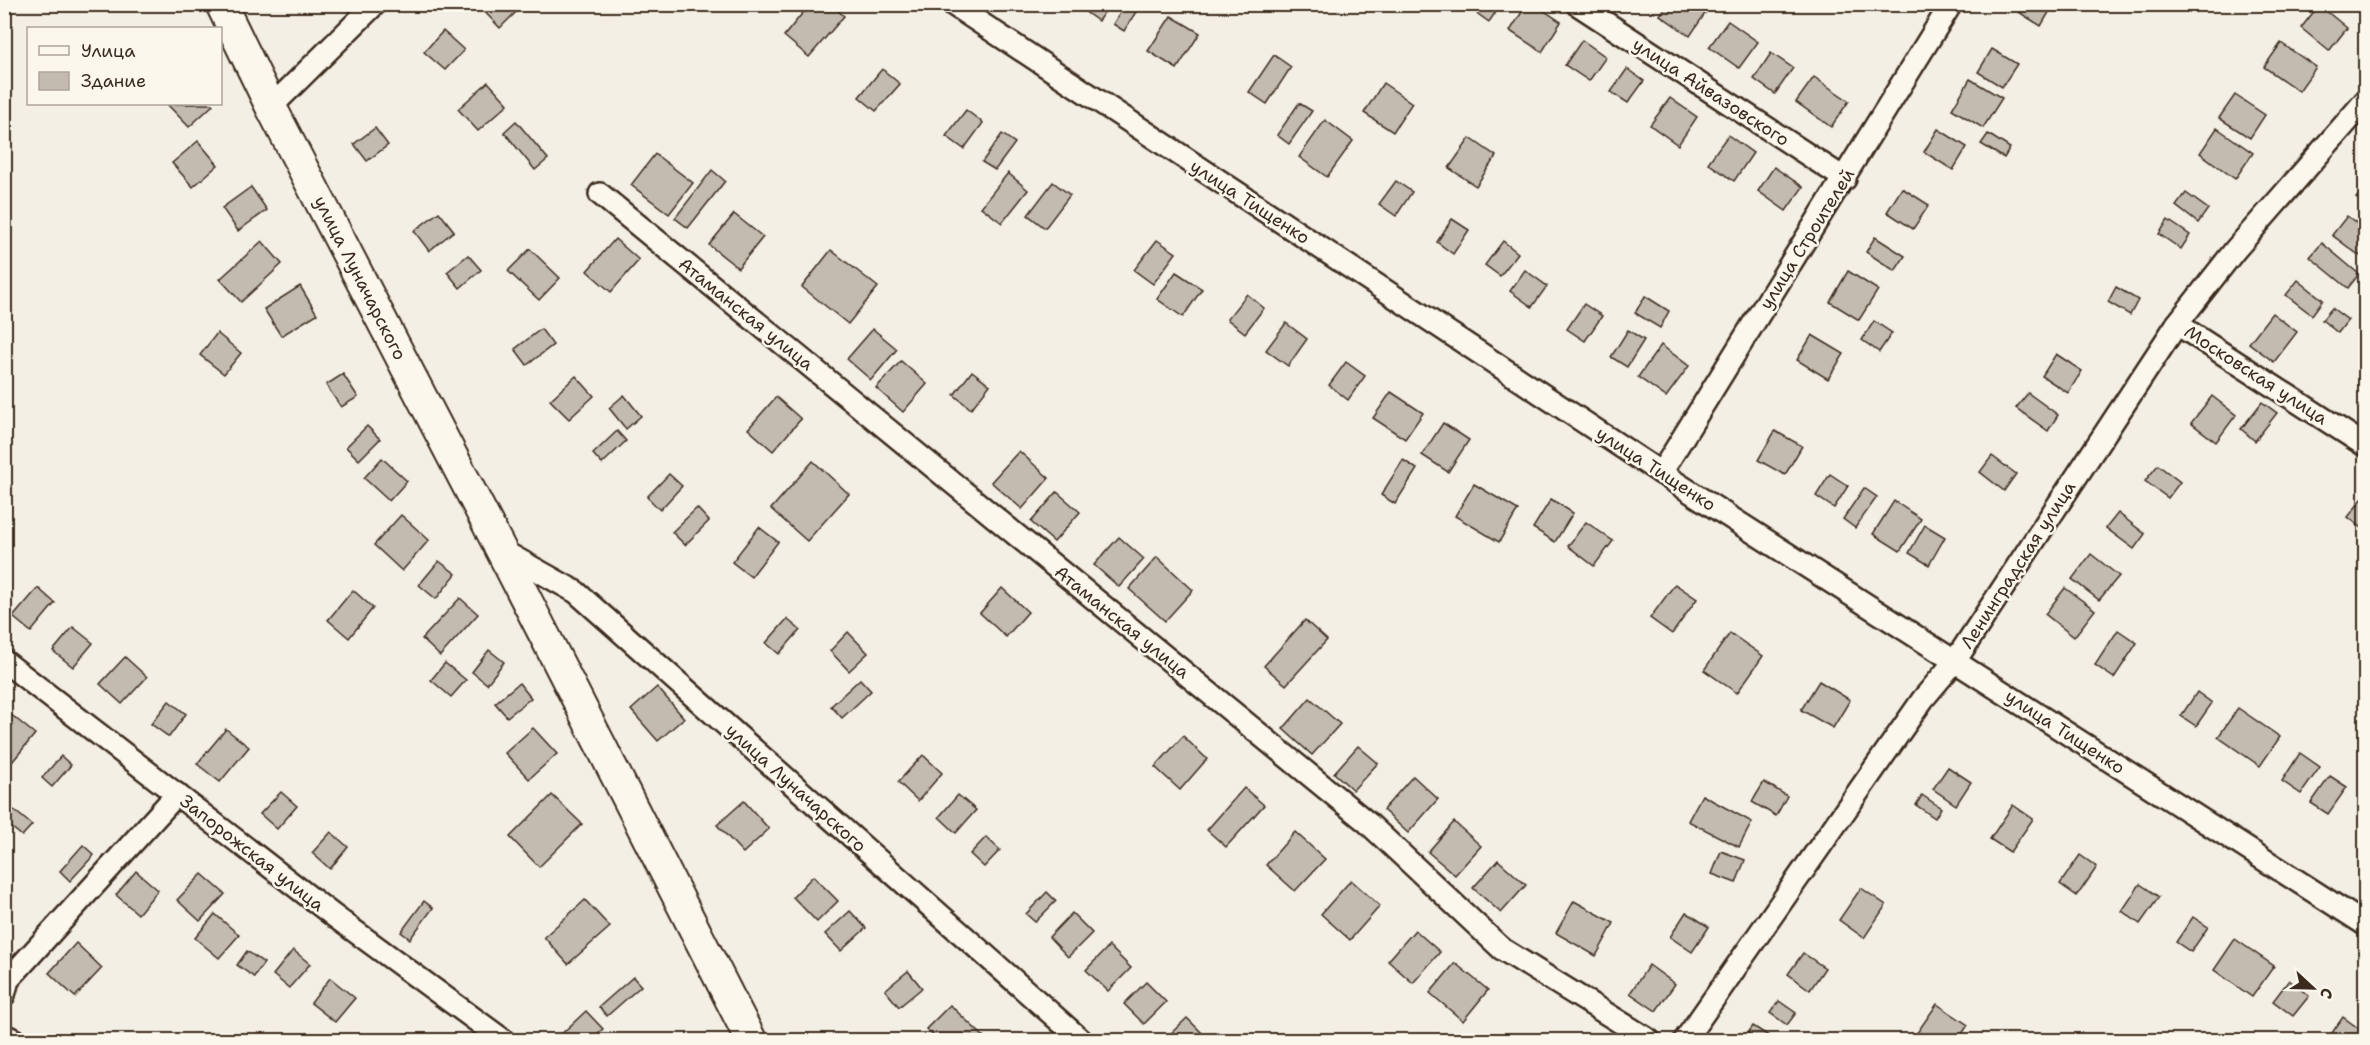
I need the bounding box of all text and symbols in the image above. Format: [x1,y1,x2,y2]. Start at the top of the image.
legend [27,27,222,105]
street label: улица Айвазовского [1628,32,1794,152]
text: Улица [81,39,135,63]
text: Здание [81,69,146,93]
street label: улица Тищенко [1185,154,1315,250]
street label: улица Строителей [1754,164,1860,314]
street label: улица Луначарского [308,192,412,364]
street label: Атаманская улица [673,252,819,376]
street label: Московская улица [2180,320,2332,430]
street label: улица Тищенко [1591,421,1721,517]
street label: Ленинградская улица [1955,477,2081,653]
street label: Атаманская улица [1049,560,1195,684]
street label: улица Тищенко [2000,684,2130,780]
street label: улица Луначарского [721,718,871,858]
street label: Запорожская улица [175,789,329,917]
north arrow [2283,958,2343,1018]
text: С [2315,985,2338,1002]

